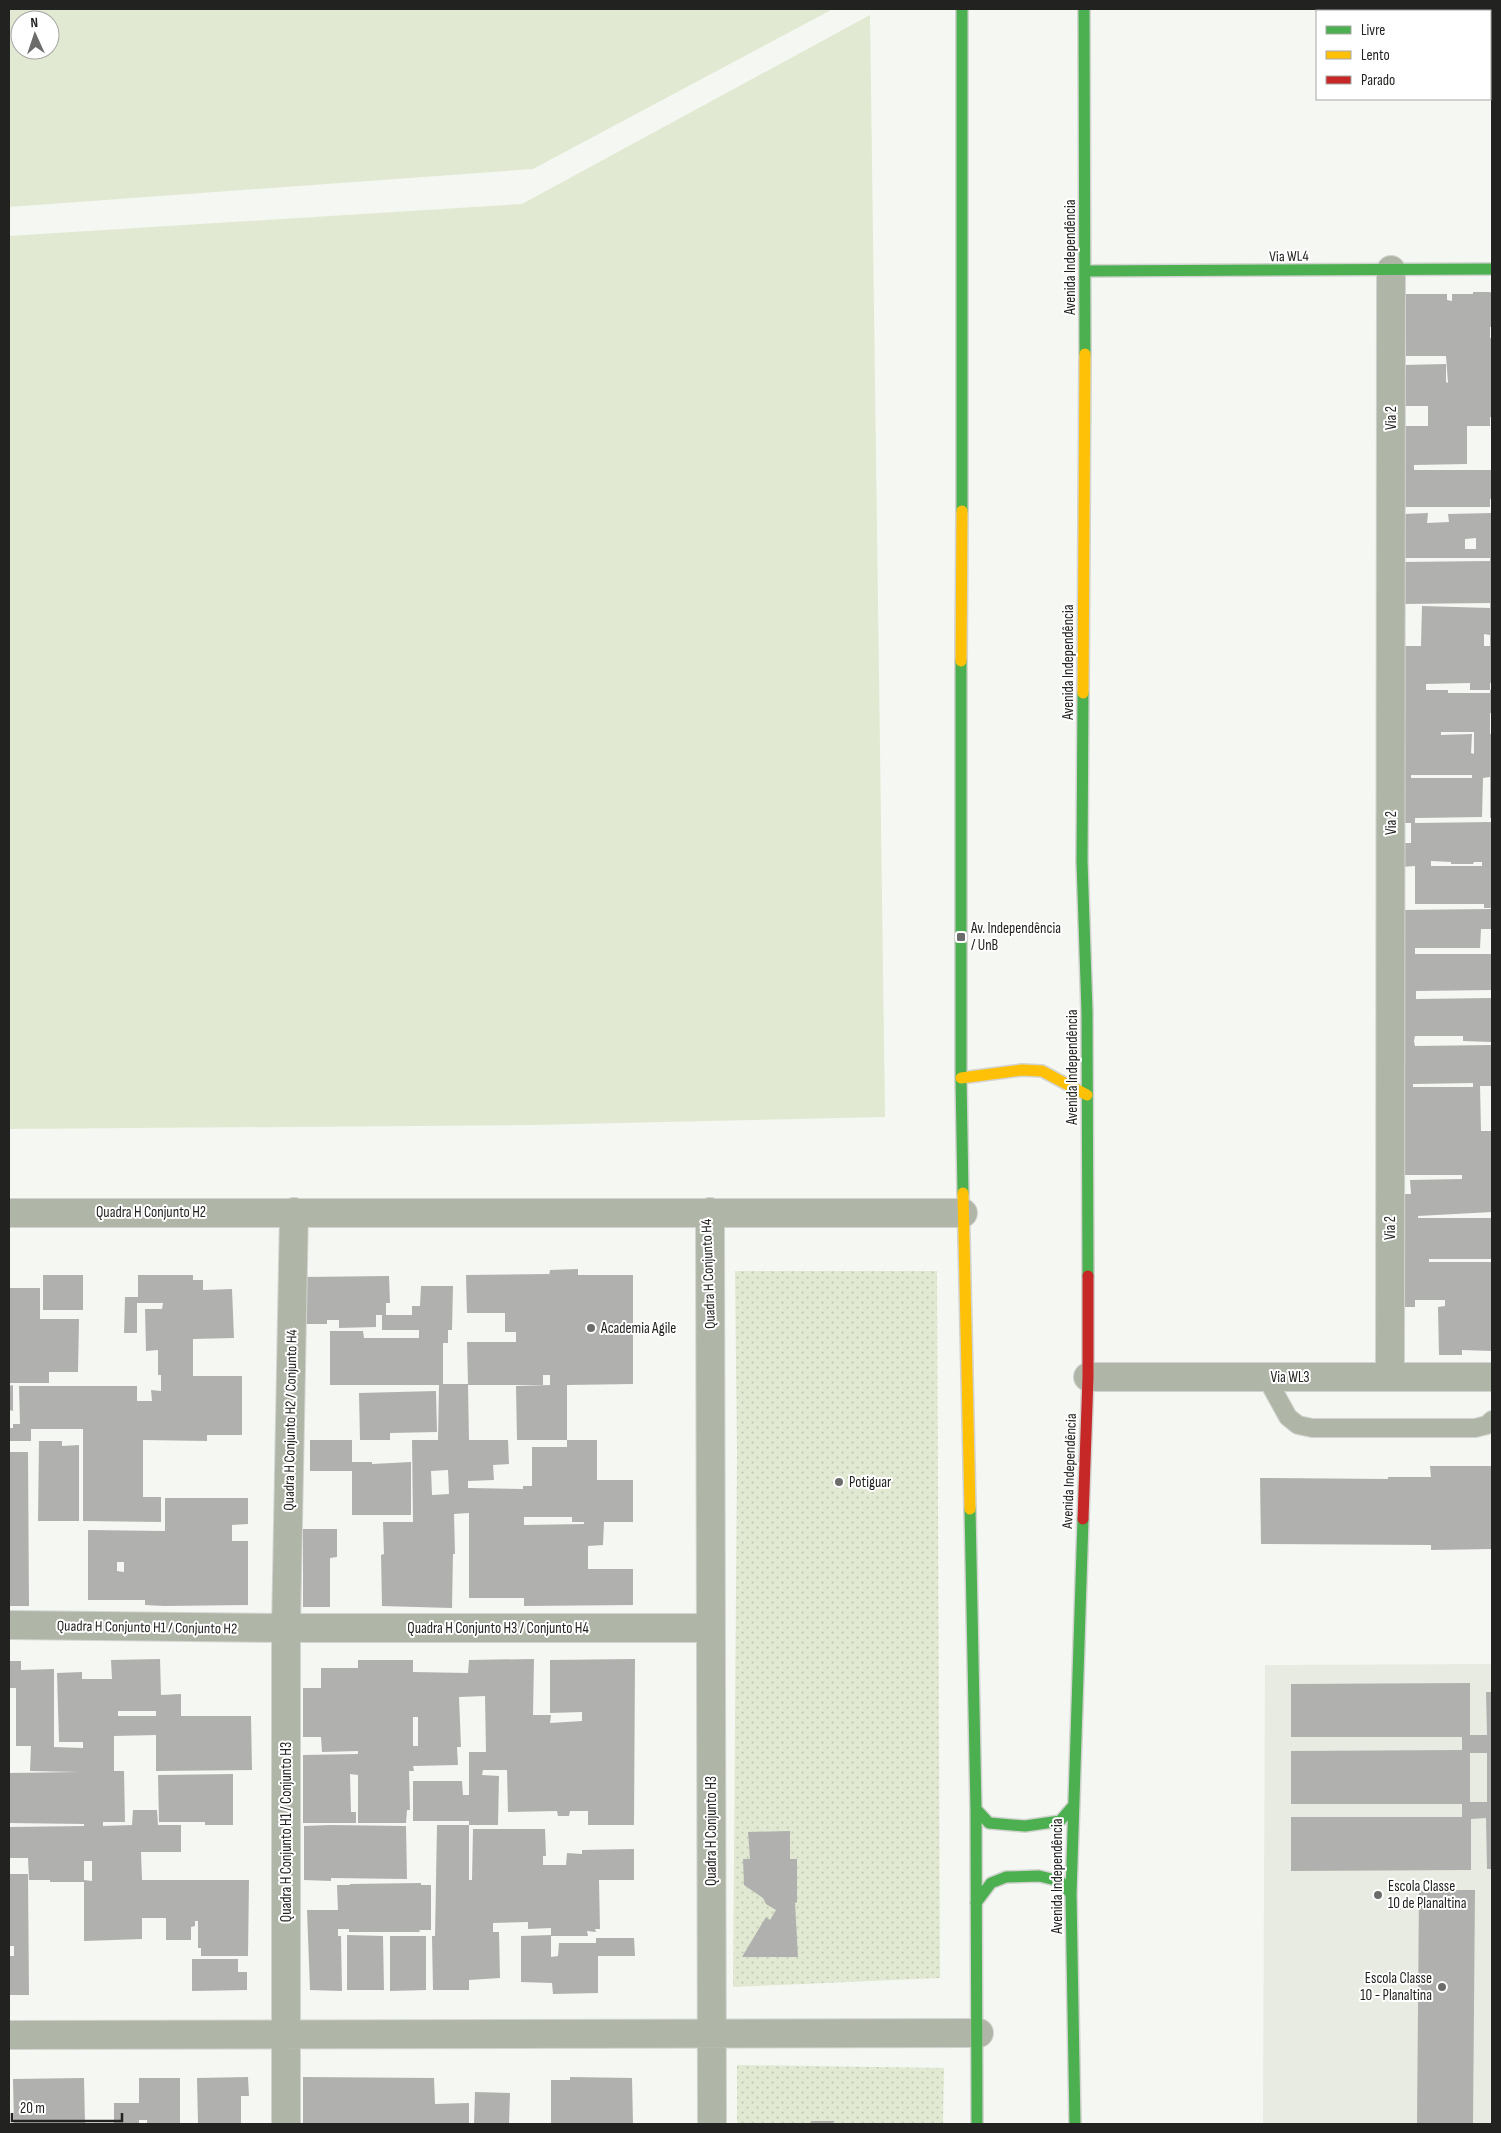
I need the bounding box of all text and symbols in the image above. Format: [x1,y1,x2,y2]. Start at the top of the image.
north arrow [10,10,60,60]
legend [1316,10,1491,100]
text: N [30,14,39,31]
text: Livre [1361,21,1385,40]
text: Lento [1361,46,1390,65]
text: Parado [1361,71,1395,90]
street label: Avenida Independência [1061,199,1080,316]
street label: Via WL4 [1269,247,1309,266]
street label: Via 2 [1382,406,1401,430]
street label: Avenida Independência [1059,604,1078,721]
street label: Via 2 [1382,811,1401,835]
place label: Av. Independência / UnB [970,919,1061,955]
marker: Av. Independência / UnB [955,931,967,943]
street label: Avenida Independência [1063,1009,1082,1126]
street label: Quadra H Conjunto H2 [96,1203,206,1222]
street label: Via 2 [1381,1216,1400,1240]
street label: Quadra H Conjunto H4 [697,1219,720,1329]
place label: Academia Agile [600,1319,676,1338]
marker: Academia Agile [585,1322,597,1334]
street label: Quadra H Conjunto H2 / Conjunto H4 [279,1329,302,1511]
street label: Via WL3 [1270,1368,1310,1387]
street label: Avenida Independência [1058,1413,1081,1530]
place label: Potiguar [849,1473,892,1492]
marker: Potiguar [833,1476,845,1488]
street label: Quadra H Conjunto H1 / Conjunto H2 [57,1616,237,1639]
street label: Quadra H Conjunto H3 / Conjunto H4 [407,1619,589,1638]
street label: Quadra H Conjunto H1 / Conjunto H3 [277,1742,296,1922]
street label: Quadra H Conjunto H3 [702,1776,721,1886]
street label: Avenida Independência [1048,1818,1067,1935]
place label: Escola Classe 10 de Planaltina [1388,1877,1467,1913]
marker: Escola Classe 10 de Planaltina [1372,1889,1384,1901]
place label: Escola Classe 10 - Planaltina [1360,1969,1432,2005]
marker: Escola Classe 10 - Planaltina [1436,1981,1448,1993]
scale bar [12,2090,122,2122]
text: 20 m [20,2099,45,2118]

